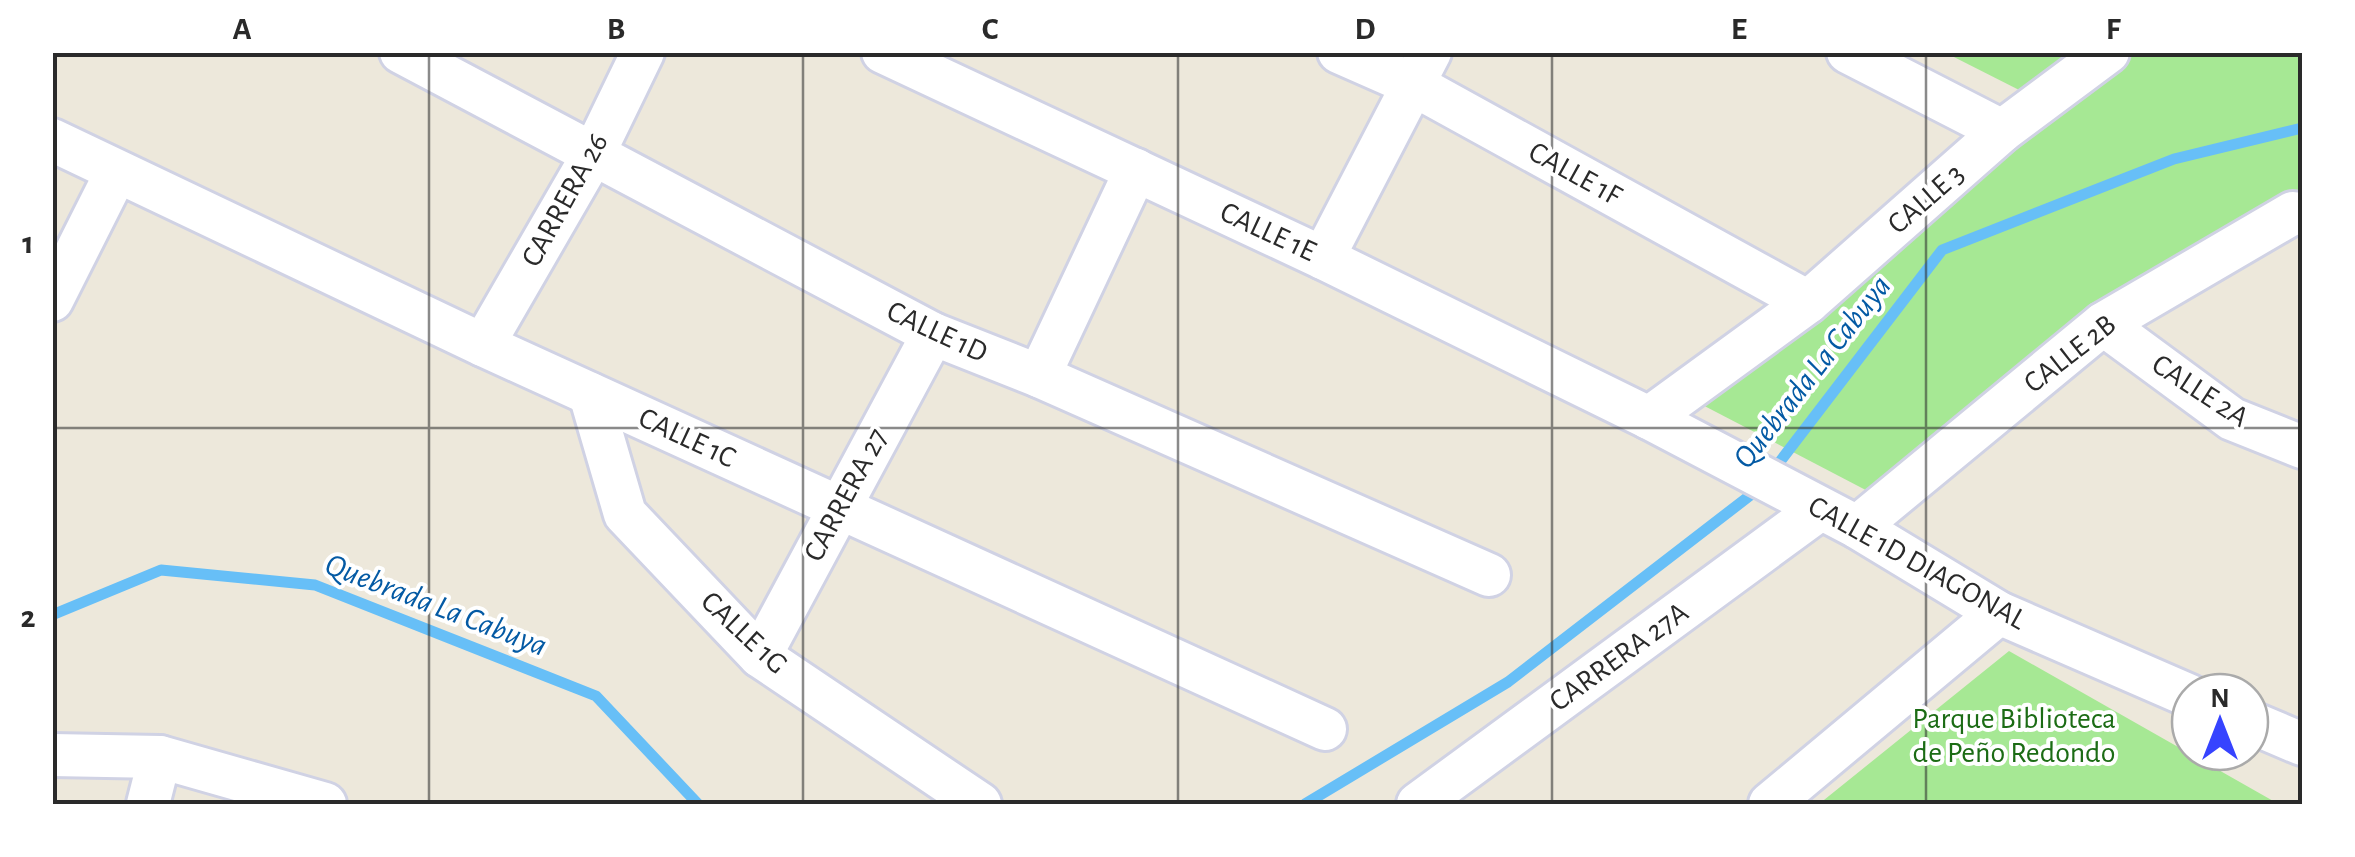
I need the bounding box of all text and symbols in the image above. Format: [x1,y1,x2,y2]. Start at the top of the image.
text: A [232,13,252,45]
text: B [607,13,625,45]
text: C [982,13,999,45]
text: D [1355,13,1376,45]
text: E [1731,13,1747,45]
text: F [2106,13,2122,45]
street label: CARRERA 26 [516,128,614,272]
street label: CALLE 1F [1524,136,1627,212]
street label: CALLE 3 [1882,158,1970,240]
street label: CALLE 1E [1215,197,1321,267]
text: 1 [22,227,34,259]
water label: Quebrada La Cabuya [1727,270,1897,474]
street label: CALLE 1D [882,296,992,368]
street label: CALLE 2B [2019,309,2121,399]
street label: CALLE 2A [2146,349,2254,433]
street label: CALLE 1C [634,403,740,473]
street label: CARRERA 27 [799,424,893,566]
street label: CALLE 1D DIAGONAL [1803,491,2031,635]
water label: Quebrada La Cabuya [321,548,551,662]
street label: CALLE 1G [695,586,793,680]
street label: CARRERA 27A [1544,597,1694,717]
text: 2 [20,601,36,633]
north arrow [2170,672,2270,772]
text: N [2210,685,2230,713]
park label: Parque Biblioteca de Peño Redondo [1912,704,2116,768]

